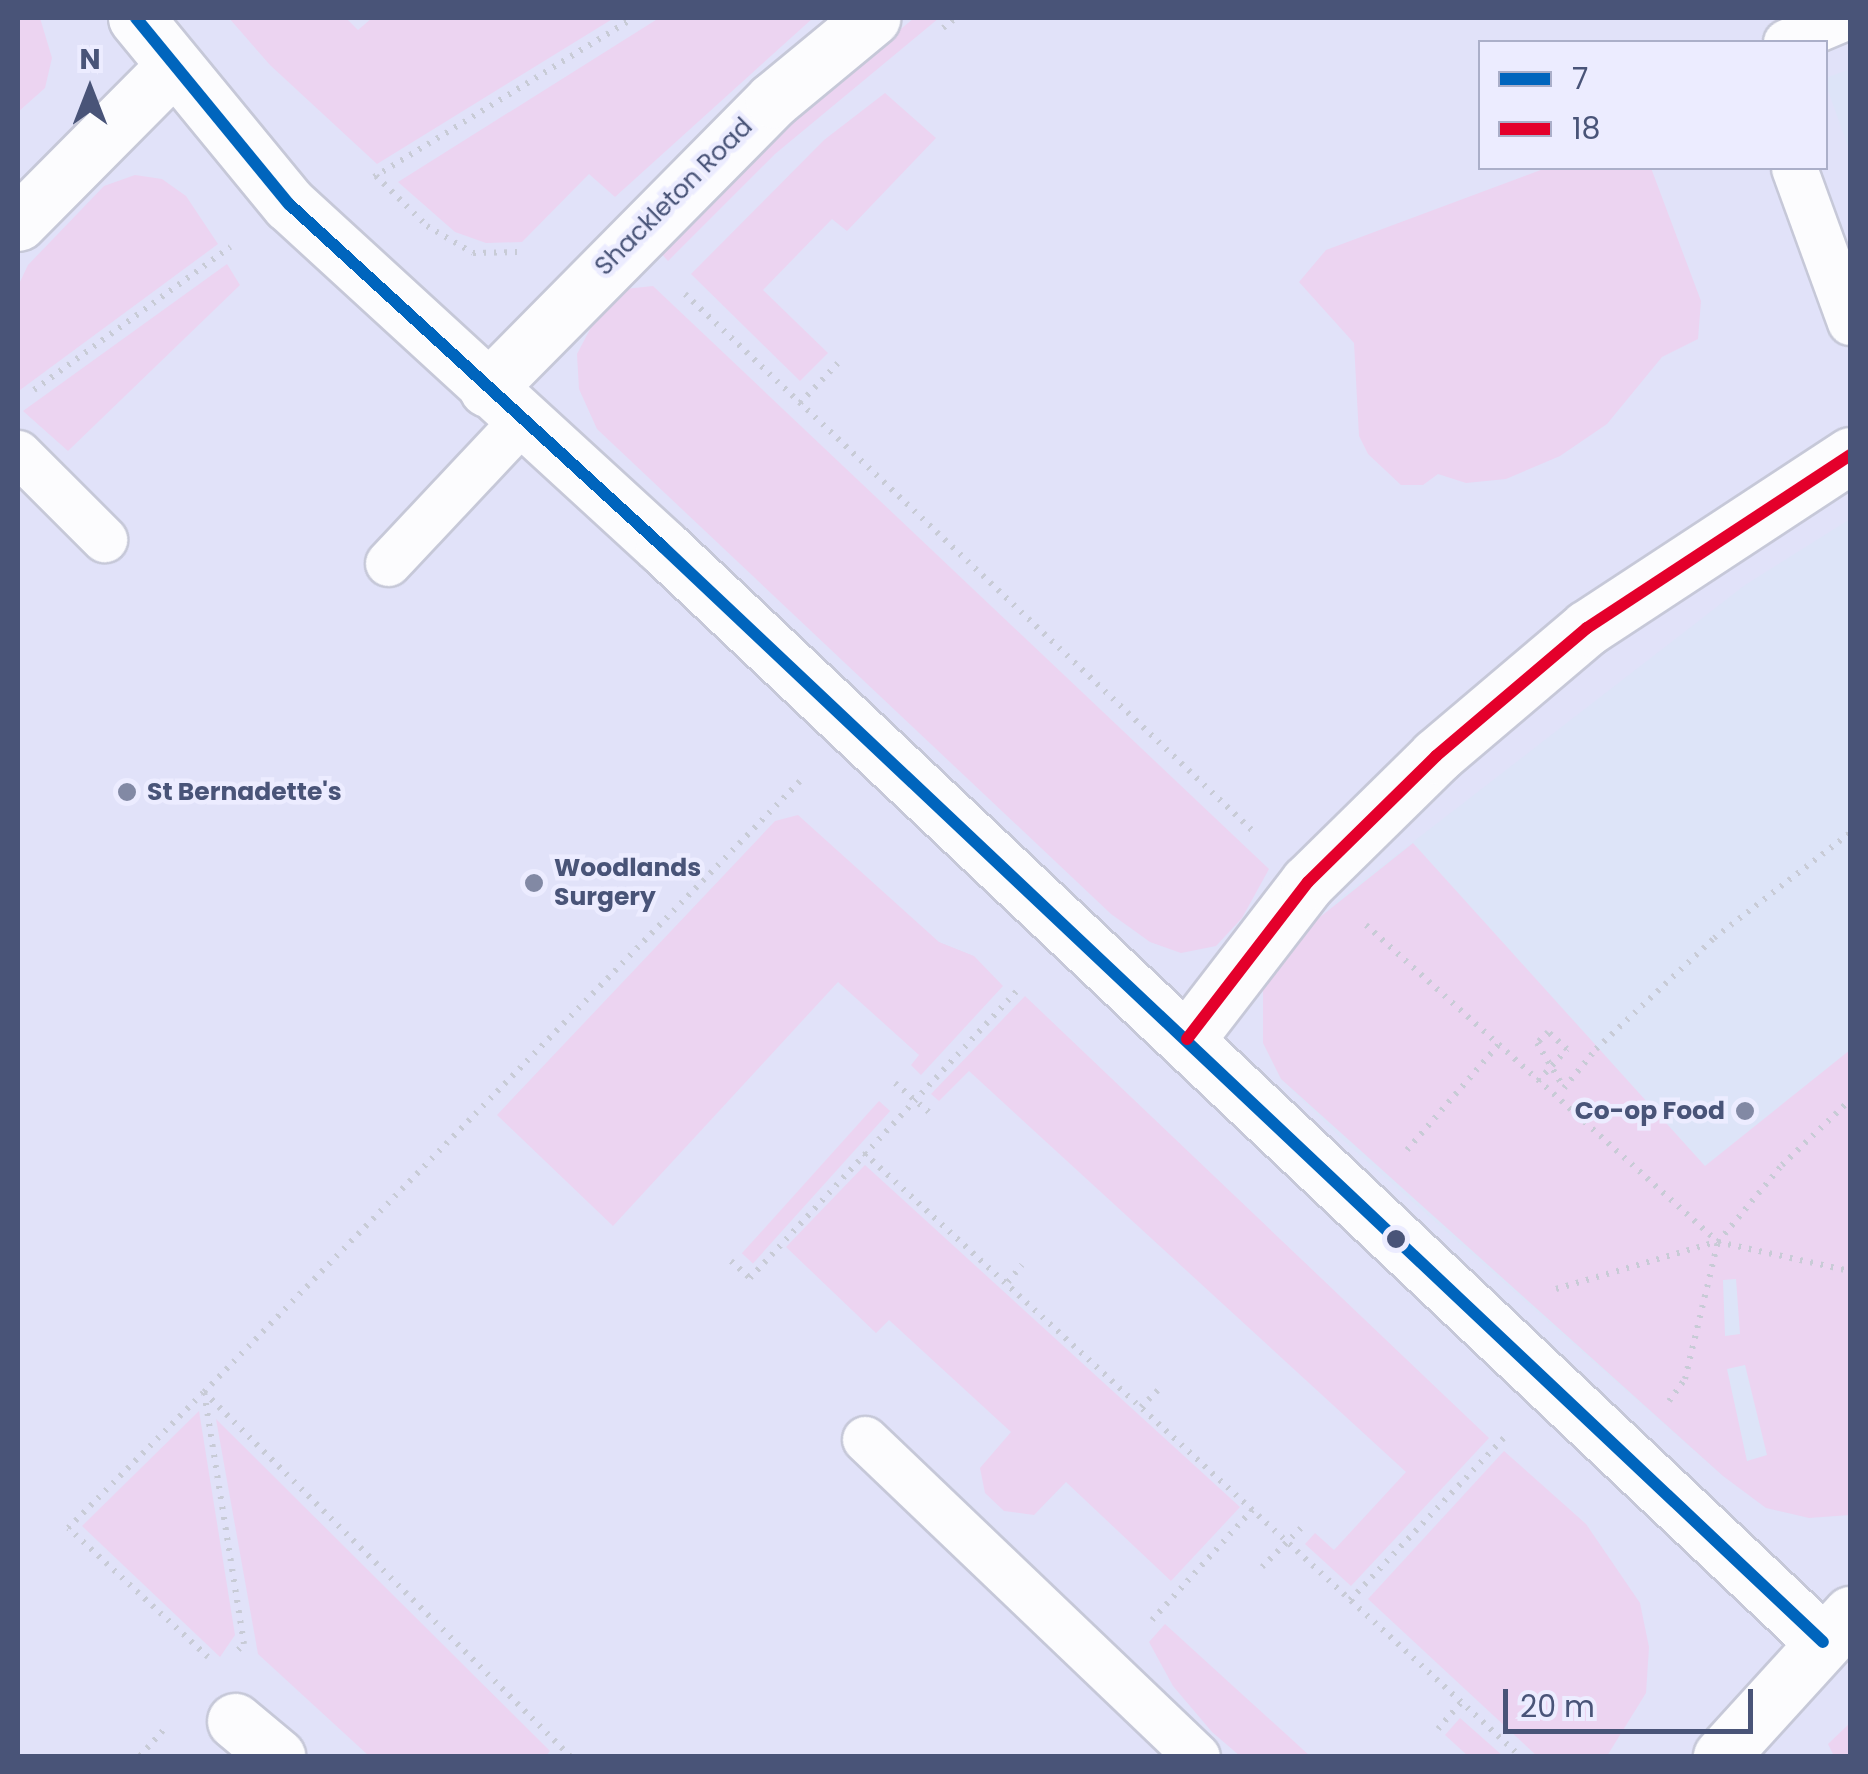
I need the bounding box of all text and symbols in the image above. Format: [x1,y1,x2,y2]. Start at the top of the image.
north arrow [40,40,140,140]
text: N [79,40,101,79]
legend [1478,40,1828,170]
text: 7 [1572,57,1588,100]
text: 18 [1572,107,1601,150]
street label: Shackleton Road [589,112,759,282]
place label: St Bernadette's [147,777,342,807]
marker: St Bernadette's [116,781,138,803]
place label: Woodlands Surgery [554,854,701,913]
marker: Woodlands Surgery [523,872,545,894]
place label: Co-op Food [1575,1096,1725,1126]
marker: Co-op Food [1734,1100,1756,1122]
unlabelled marker [1386,1229,1406,1249]
scale bar [1508,1669,1758,1731]
text: 20 m [1520,1685,1595,1728]

